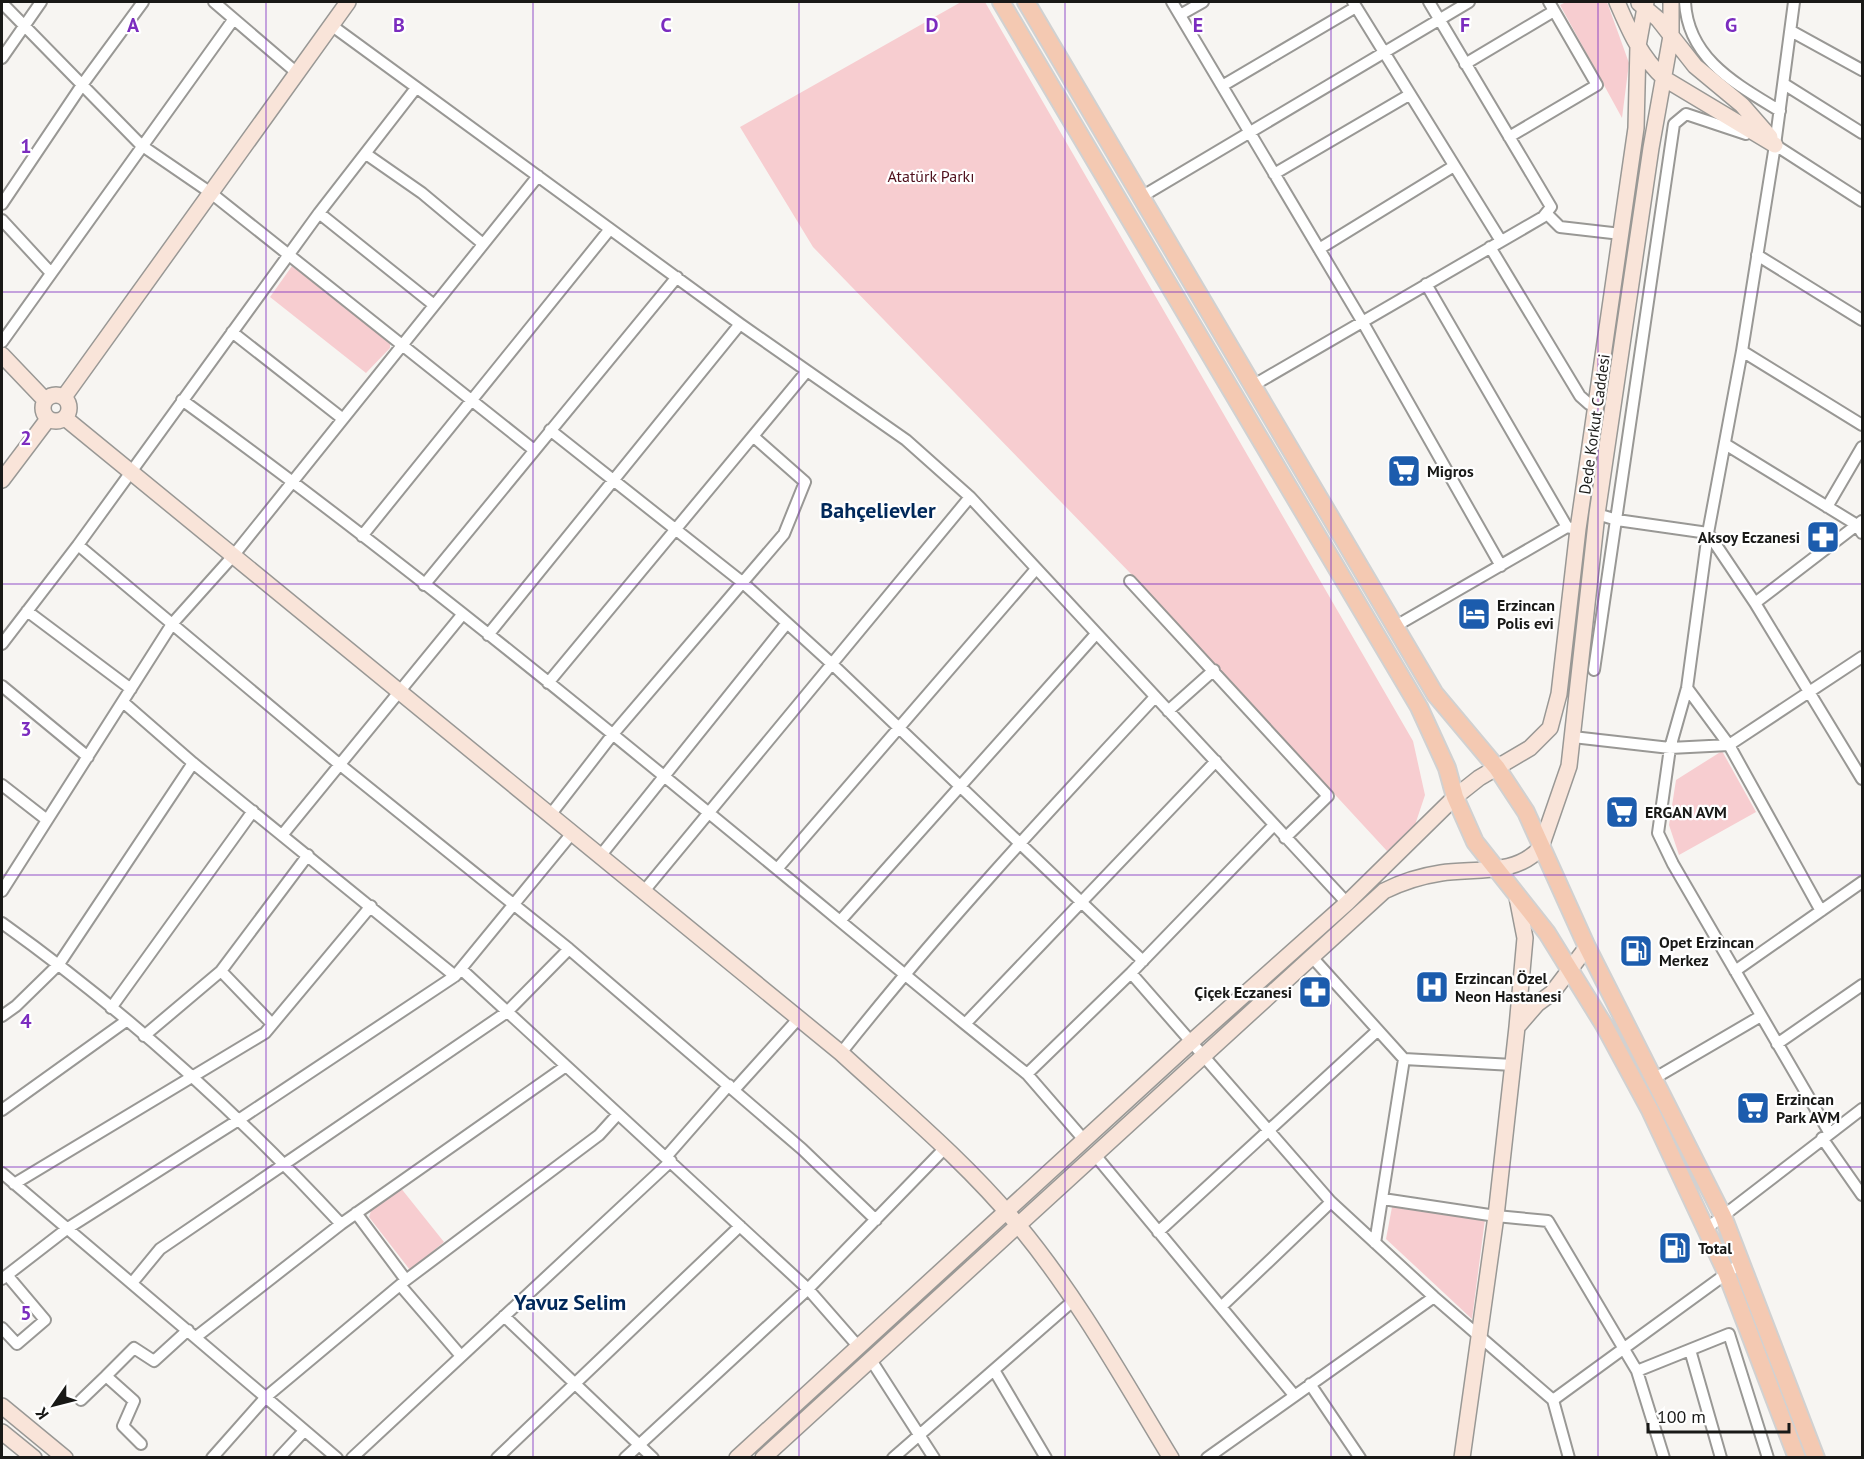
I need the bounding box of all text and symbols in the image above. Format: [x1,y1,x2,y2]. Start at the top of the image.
text: A [127,12,140,38]
text: B [393,12,405,38]
text: C [660,12,672,38]
text: D [926,12,939,38]
text: E [1193,12,1203,38]
text: F [1460,12,1470,38]
text: G [1725,12,1737,38]
text: 1 [20,133,32,159]
park label: Atatürk Parkı [887,166,975,186]
street label: Dede Korkut Caddesi [1574,352,1614,496]
text: 2 [20,425,32,451]
supermarket icon: Migros [1386,453,1422,489]
place label: Migros [1427,461,1474,481]
district label: Bahçelievler [820,496,936,524]
pharmacy icon: Aksoy Eczanesi [1805,519,1841,555]
place label: Aksoy Eczanesi [1698,527,1800,547]
place label: Erzincan Polis evi [1497,595,1555,633]
hotel icon: Erzincan Polis evi [1456,596,1492,632]
text: 3 [20,716,32,742]
supermarket icon: ERGAN AVM [1604,794,1640,830]
place label: ERGAN AVM [1645,802,1727,822]
place label: Opet Erzincan Merkez [1659,932,1754,970]
fuel station icon: Opet Erzincan Merkez [1618,933,1654,969]
place label: Erzincan Özel Neon Hastanesi [1455,968,1561,1006]
hospital icon: Erzincan Özel Neon Hastanesi [1414,969,1450,1005]
pharmacy icon: Çiçek Eczanesi [1297,974,1333,1010]
place label: Çiçek Eczanesi [1194,982,1292,1002]
text: 4 [20,1008,32,1034]
place label: Erzincan Park AVM [1776,1089,1840,1127]
supermarket icon: Erzincan Park AVM [1735,1090,1771,1126]
fuel station icon: Total [1657,1230,1693,1266]
place label: Total [1698,1238,1732,1258]
district label: Yavuz Selim [513,1288,626,1316]
text: 5 [20,1300,32,1326]
north arrow [24,1375,84,1435]
scale bar [1648,1396,1789,1434]
text: K [31,1404,53,1423]
text: 100 m [1657,1405,1706,1428]

